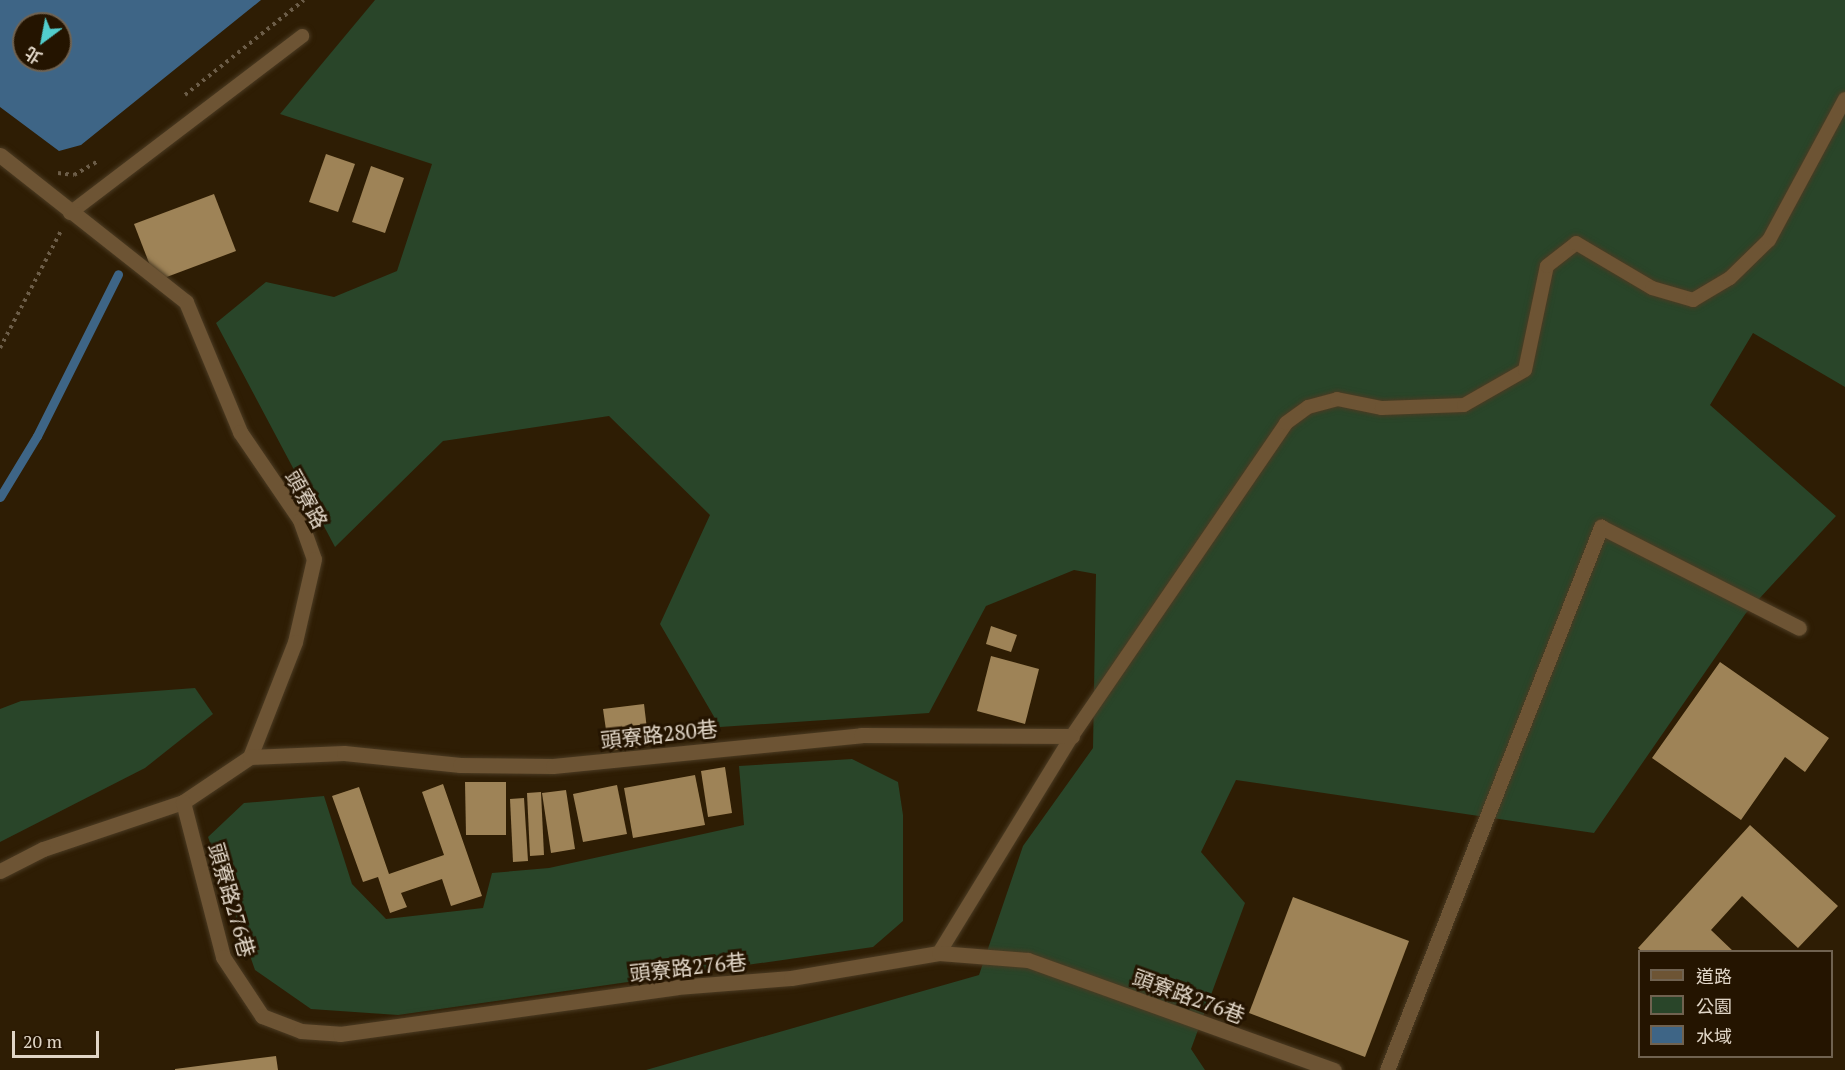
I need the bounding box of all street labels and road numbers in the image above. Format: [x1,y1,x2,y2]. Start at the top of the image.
street label: 頭寮路 [281,465,333,533]
street label: 頭寮路280巷 [599,715,719,753]
street label: 頭寮路276巷 [204,840,260,960]
street label: 頭寮路276巷 [628,948,748,986]
street label: 頭寮路276巷 [1129,964,1249,1028]

